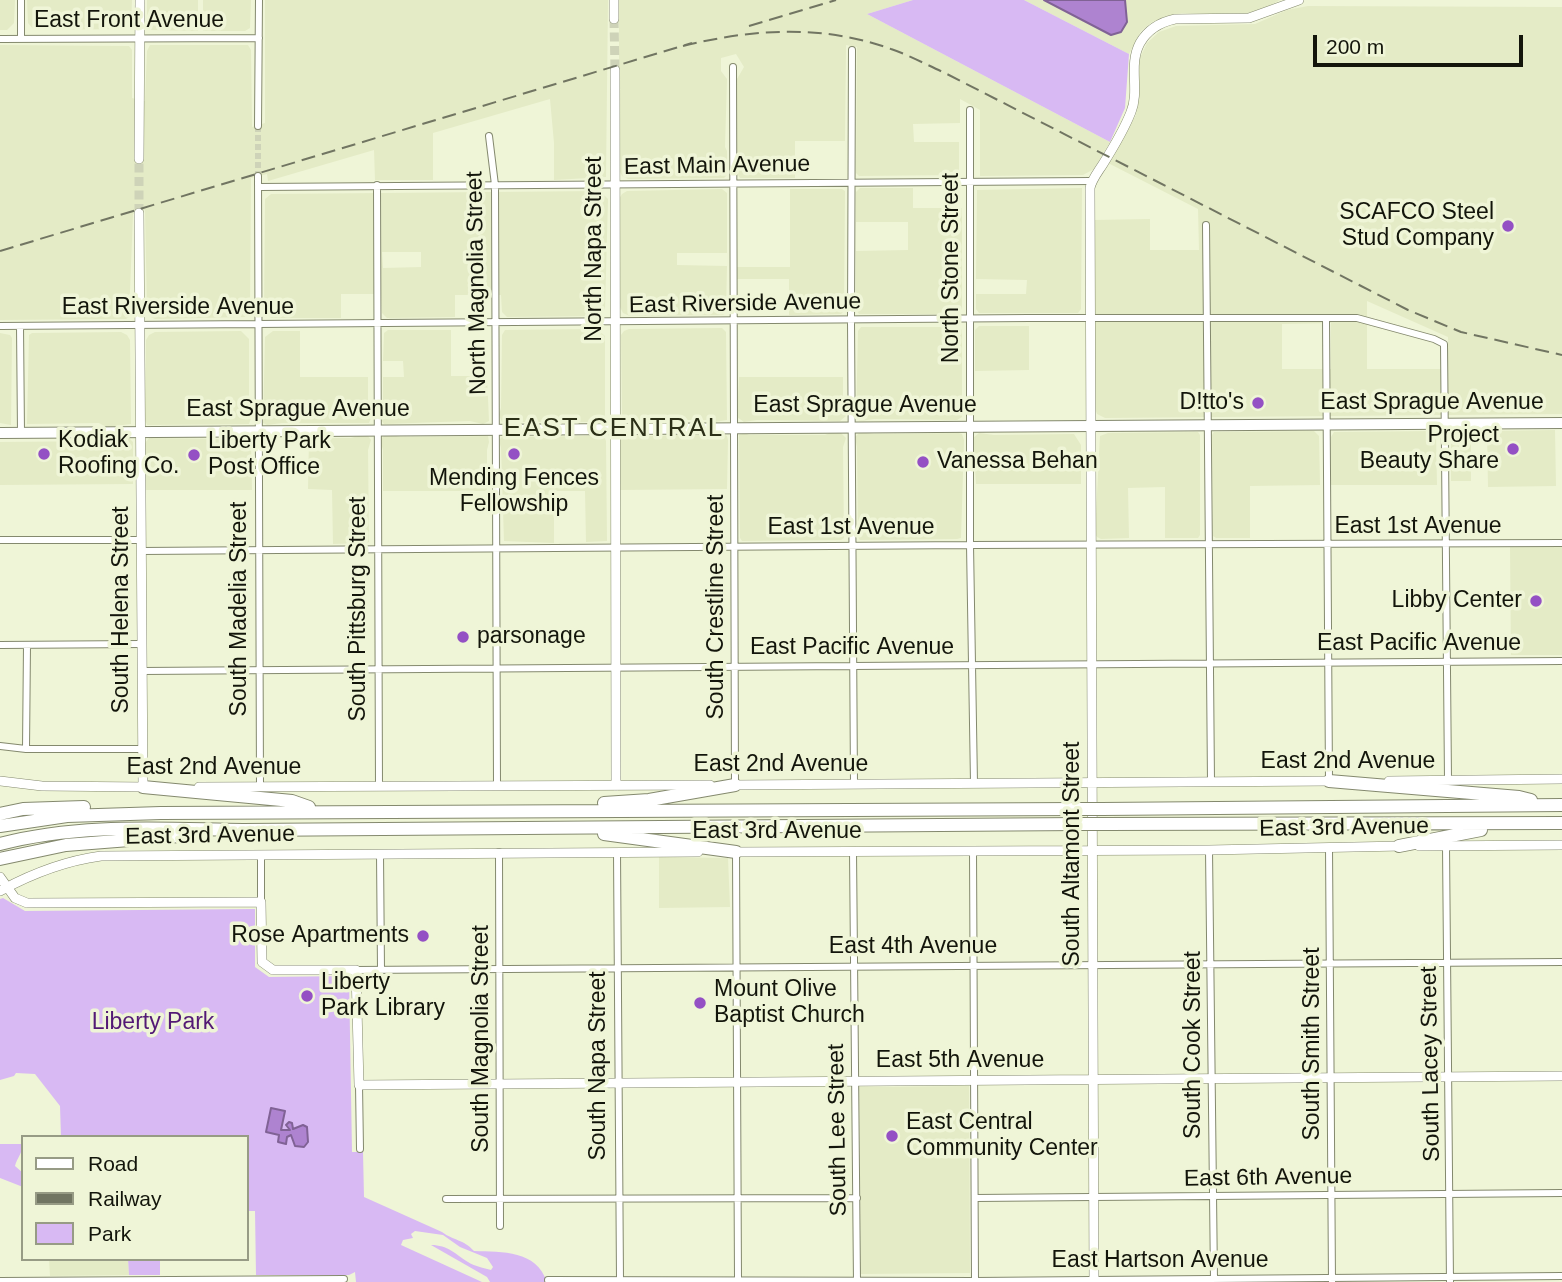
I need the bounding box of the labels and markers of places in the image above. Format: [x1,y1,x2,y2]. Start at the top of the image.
place label: SCAFCO Steel Stud Company [1339,199,1494,253]
marker: SCAFCO Steel Stud Company [1500,218,1516,234]
place label: D!tto's [1180,389,1244,417]
marker: D!tto's [1250,395,1266,411]
place label: Project Beauty Share [1360,422,1499,476]
place label: Kodiak Roofing Co. [58,427,179,481]
place label: Liberty Park Post Office [208,428,331,482]
marker: Project Beauty Share [1505,441,1521,457]
marker: Kodiak Roofing Co. [36,446,52,462]
marker: Mending Fences Fellowship [506,446,522,462]
marker: Liberty Park Post Office [186,447,202,463]
place label: Vanessa Behan [937,448,1098,476]
marker: Vanessa Behan [915,454,931,470]
place label: Mending Fences Fellowship [429,465,599,519]
place label: Libby Center [1392,587,1522,615]
marker: Libby Center [1528,593,1544,609]
place label: parsonage [477,623,586,651]
marker: parsonage [455,629,471,645]
place label: Rose Apartments [231,922,409,950]
marker: Rose Apartments [415,928,431,944]
place label: Liberty Park Library [321,969,445,1023]
place label: Mount Olive Baptist Church [714,976,865,1030]
marker: Liberty Park Library [299,988,315,1004]
marker: Mount Olive Baptist Church [692,995,708,1011]
place label: East Central Community Center [906,1109,1098,1163]
marker: East Central Community Center [884,1128,900,1144]

